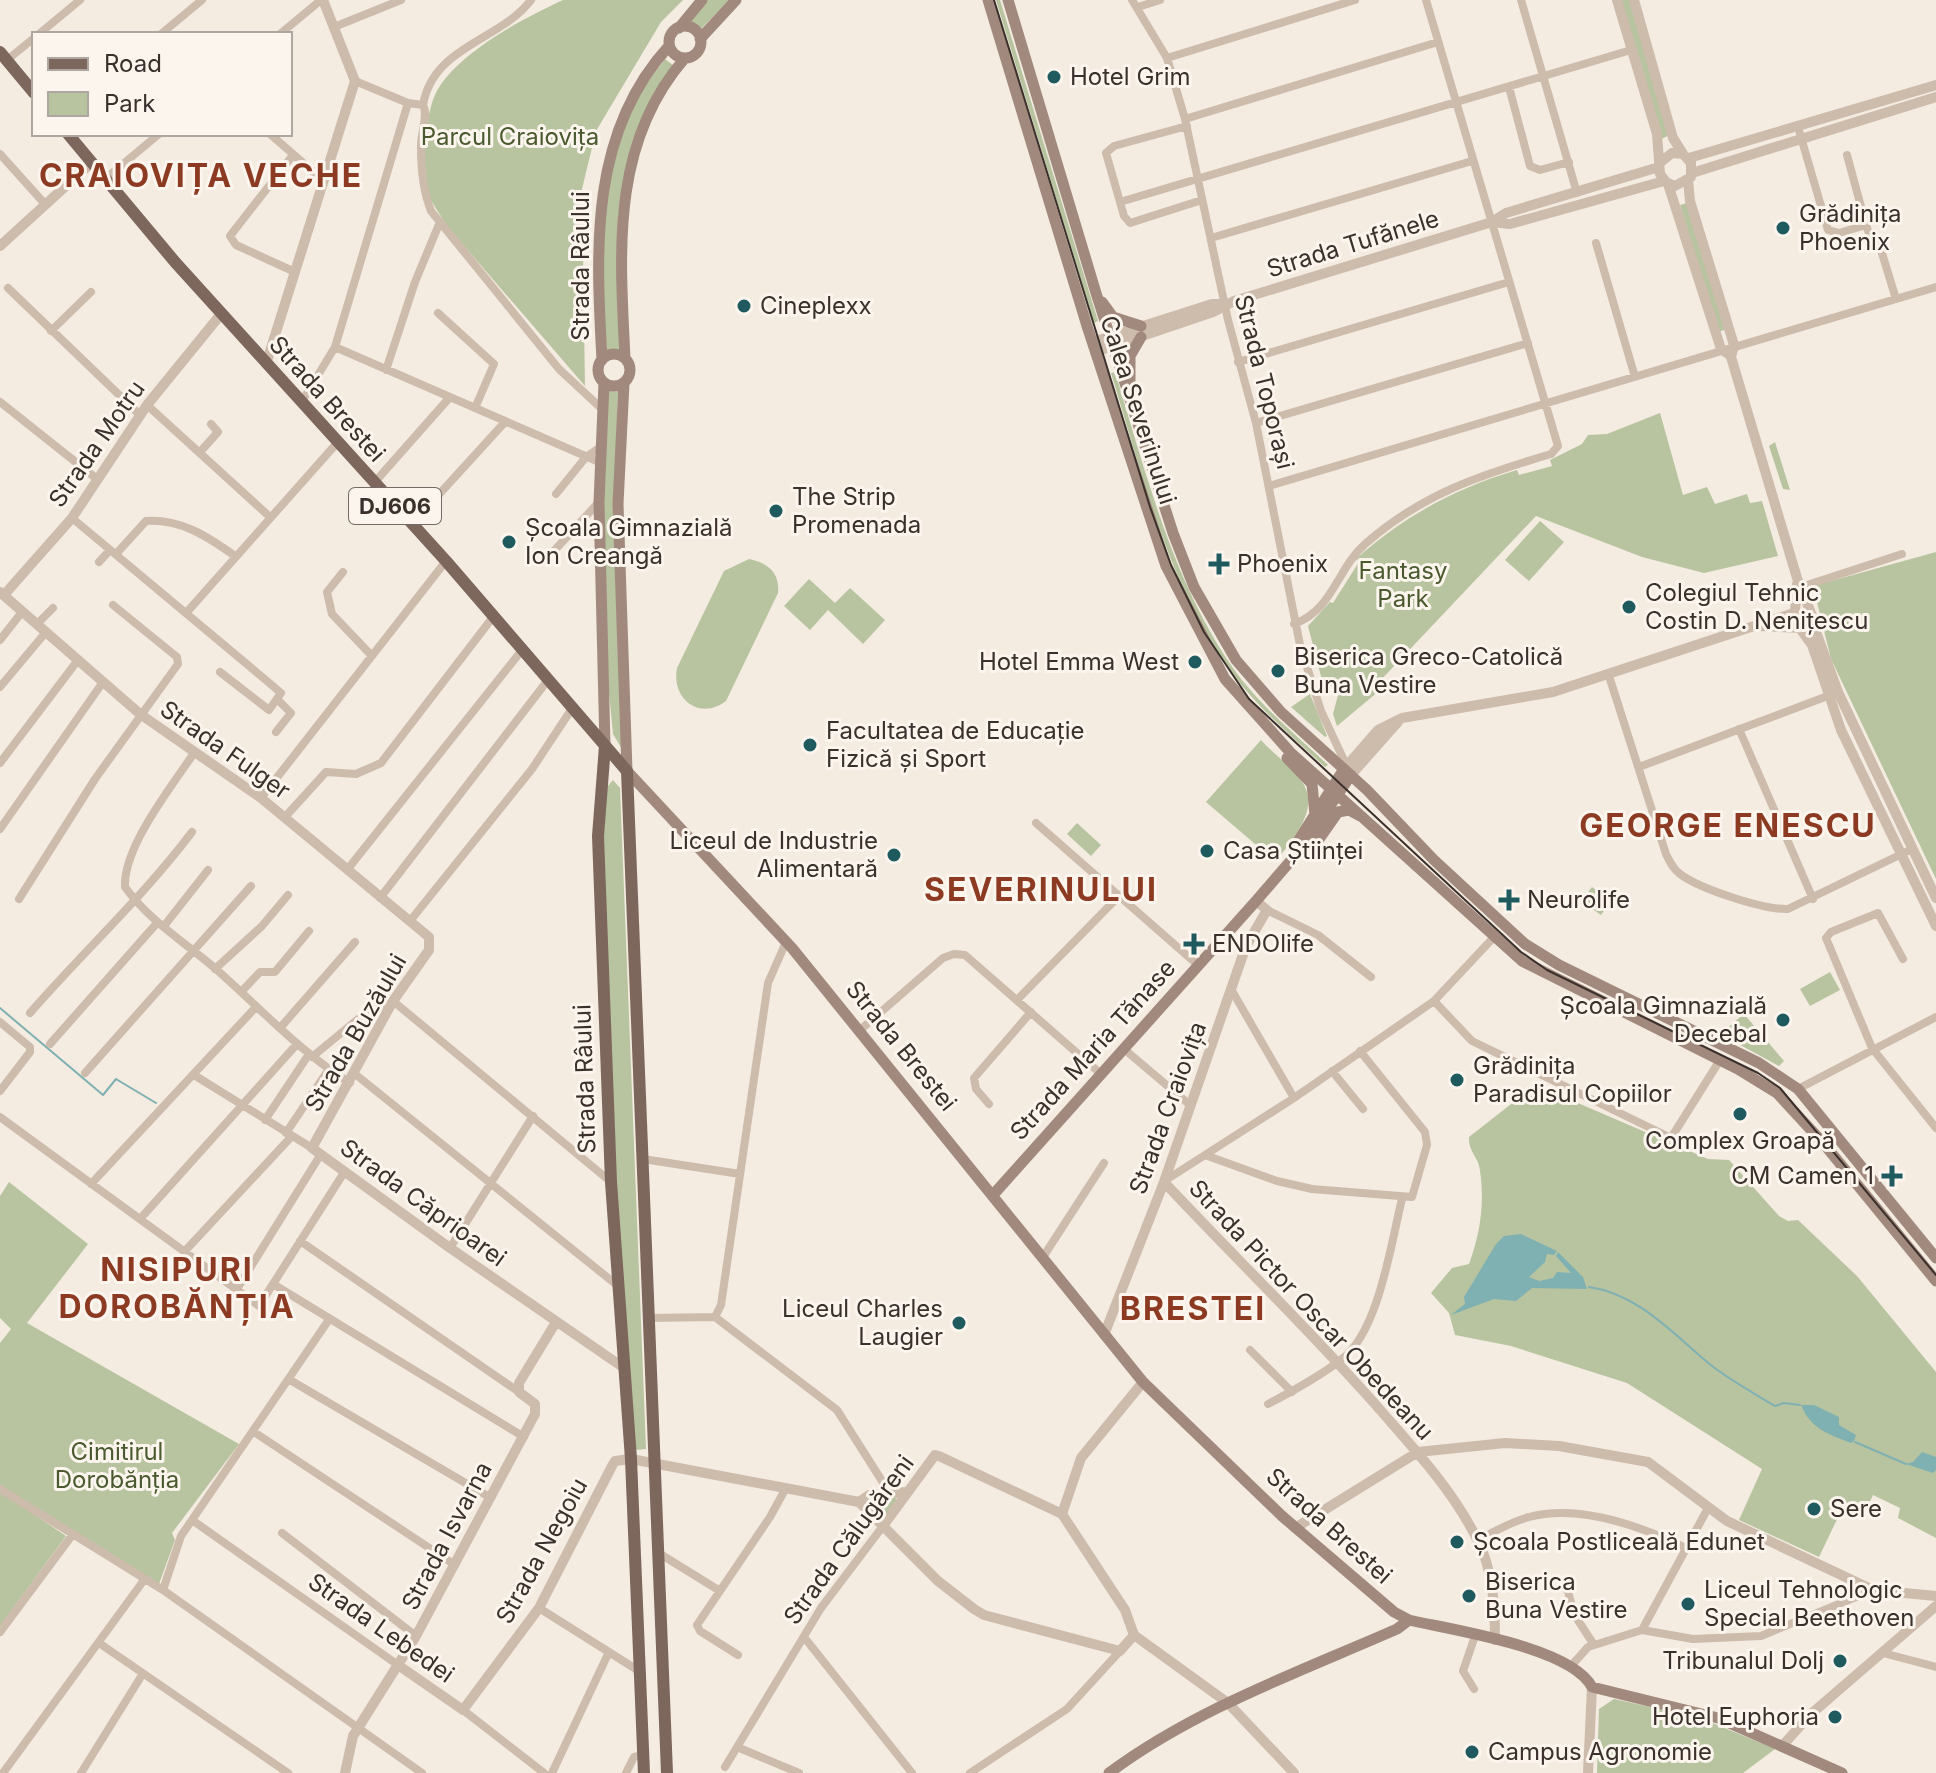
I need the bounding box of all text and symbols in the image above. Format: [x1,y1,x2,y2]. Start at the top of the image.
legend [32,32,292,136]
text: Road [104,49,162,78]
place label: Hotel Grim [1070,62,1191,91]
marker: Hotel Grim [1045,68,1063,86]
text: Park [104,89,155,118]
park label: Parcul Craiovița [421,122,599,151]
district label: CRAIOVIȚA VECHE [39,156,363,195]
street label: Strada Râului [566,191,595,341]
place label: Grădinița Phoenix [1799,199,1901,256]
street label: Strada Tufănele [1263,204,1442,283]
marker: Grădinița Phoenix [1774,219,1792,237]
place label: Cineplexx [760,291,872,320]
street label: Strada Toporași [1229,292,1300,472]
marker: Cineplexx [735,297,753,315]
street label: Calea Severinului [1094,312,1183,508]
street label: Strada Brestei [263,330,391,467]
street label: Strada Motru [42,375,151,513]
place label: The Strip Promenada [792,482,921,539]
road number: DJ606 [349,488,441,524]
marker: The Strip Promenada [767,502,785,520]
place label: Școala Gimnazială Ion Creangă [525,513,732,570]
marker: Școala Gimnazială Ion Creangă [500,533,518,551]
place label: Phoenix [1237,549,1328,578]
marker: Phoenix [1208,553,1230,575]
park label: Fantasy Park [1359,556,1447,613]
place label: Colegiul Tehnic Costin D. Nenițescu [1645,578,1868,635]
marker: Colegiul Tehnic Costin D. Nenițescu [1620,598,1638,616]
place label: Biserica Greco-Catolică Buna Vestire [1294,642,1563,699]
place label: Hotel Emma West [979,647,1179,676]
marker: Hotel Emma West [1186,653,1204,671]
marker: Biserica Greco-Catolică Buna Vestire [1269,662,1287,680]
street label: Strada Fulger [155,694,296,805]
place label: Facultatea de Educație Fizică și Sport [826,716,1084,773]
marker: Facultatea de Educație Fizică și Sport [801,736,819,754]
district label: GEORGE ENESCU [1579,806,1877,845]
place label: Liceul de Industrie Alimentară [669,826,878,883]
place label: Casa Științei [1223,836,1363,865]
marker: Casa Științei [1198,842,1216,860]
marker: Liceul de Industrie Alimentară [885,846,903,864]
district label: SEVERINULUI [924,870,1158,909]
place label: Neurolife [1527,885,1630,914]
marker: Neurolife [1498,889,1520,911]
place label: ENDOlife [1212,929,1314,958]
marker: ENDOlife [1183,933,1205,955]
street label: Strada Buzăului [299,949,412,1117]
street label: Strada Maria Tănase [1004,953,1181,1146]
street label: Strada Brestei [840,975,963,1117]
place label: Școala Gimnazială Decebal [1560,991,1767,1048]
street label: Strada Râului [567,1004,602,1154]
marker: Școala Gimnazială Decebal [1774,1011,1792,1029]
street label: Strada Craiovița [1123,1018,1212,1198]
place label: Grădinița Paradisul Copiilor [1473,1051,1672,1108]
marker: Grădinița Paradisul Copiilor [1448,1071,1466,1089]
marker: Complex Groapă [1731,1105,1749,1123]
place label: Complex Groapă [1645,1126,1835,1155]
street label: Strada Căprioarei [335,1133,512,1273]
place label: CM Camen 1 [1731,1161,1874,1190]
marker: CM Camen 1 [1881,1165,1903,1187]
street label: Strada Pictor Oscar Obedeanu [1183,1173,1440,1446]
district label: NISIPURI DOROBĂNȚIA [58,1250,296,1326]
district label: BRESTEI [1120,1289,1266,1328]
place label: Liceul Charles Laugier [782,1294,943,1351]
marker: Liceul Charles Laugier [950,1314,968,1332]
park label: Cimitirul Dorobănția [55,1437,179,1494]
street label: Strada Călugăreni [777,1449,920,1630]
street label: Strada Isvarna [395,1457,498,1615]
street label: Strada Brestei [1261,1462,1398,1590]
street label: Strada Negoiu [490,1473,593,1629]
place label: Sere [1830,1494,1882,1523]
marker: Sere [1805,1500,1823,1518]
place label: Școala Postliceală Edunet [1473,1527,1765,1556]
marker: Școala Postliceală Edunet [1448,1533,1466,1551]
street label: Strada Lebedei [303,1567,460,1689]
place label: Biserica Buna Vestire [1485,1567,1628,1624]
place label: Liceul Tehnologic Special Beethoven [1704,1575,1915,1632]
marker: Biserica Buna Vestire [1460,1587,1478,1605]
marker: Liceul Tehnologic Special Beethoven [1679,1595,1697,1613]
place label: Tribunalul Dolj [1662,1646,1824,1675]
marker: Tribunalul Dolj [1831,1652,1849,1670]
place label: Hotel Euphoria [1652,1702,1819,1731]
marker: Hotel Euphoria [1826,1708,1844,1726]
place label: Campus Agronomie [1488,1737,1712,1766]
marker: Campus Agronomie [1463,1743,1481,1761]

